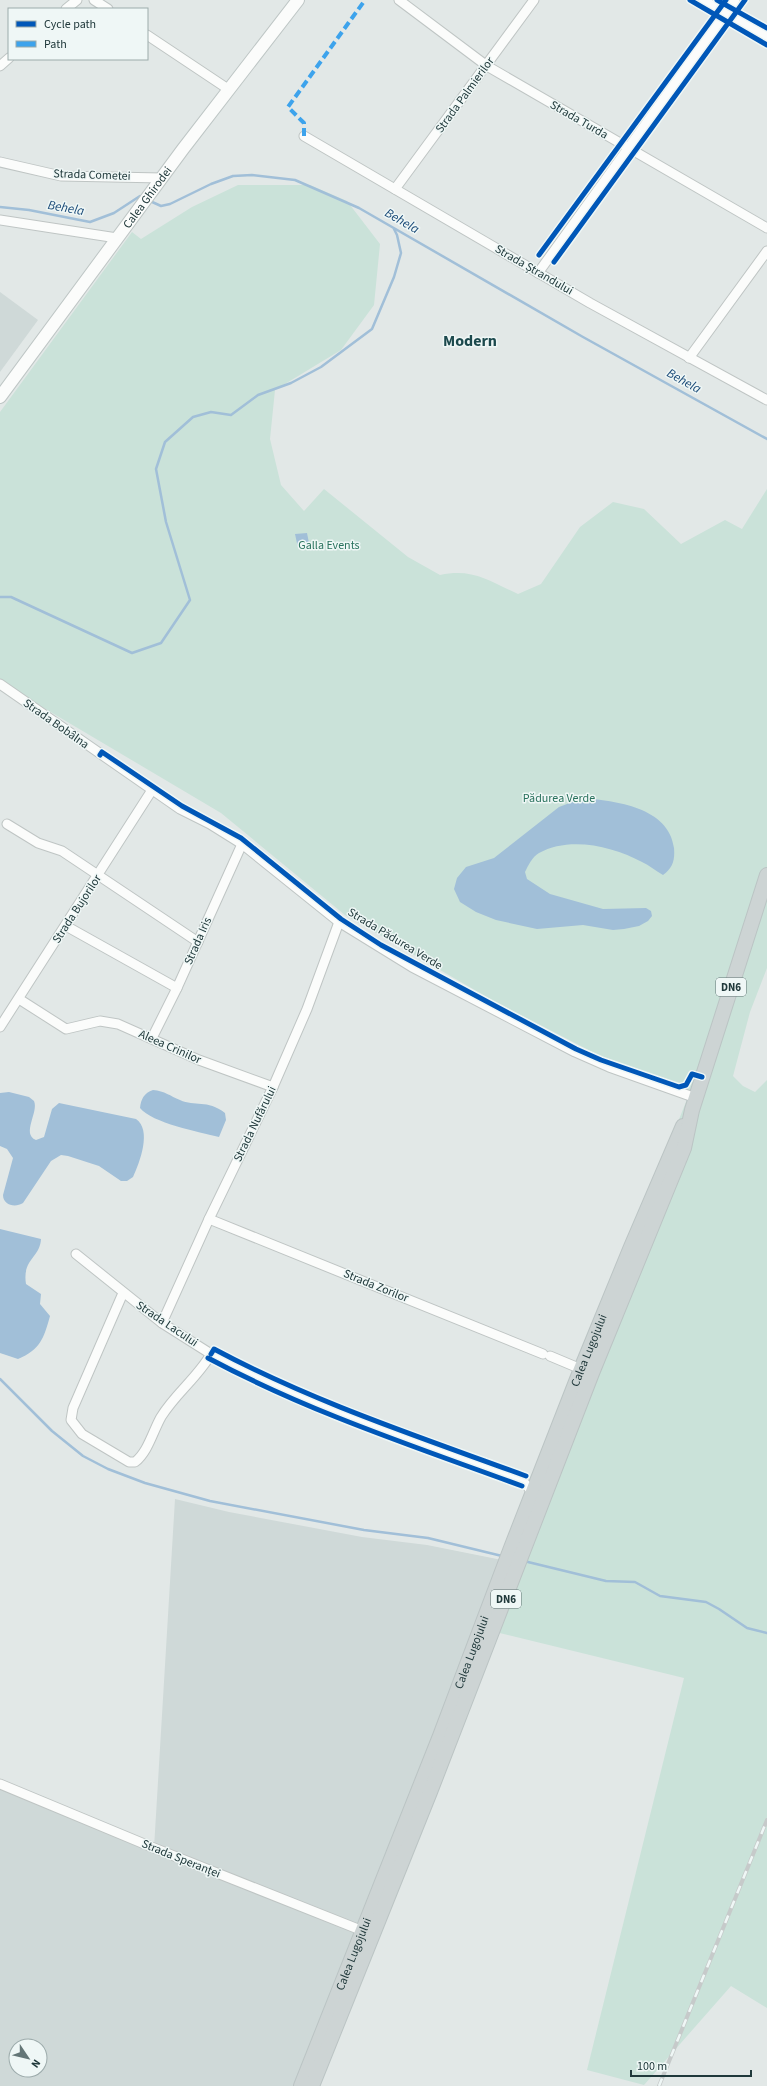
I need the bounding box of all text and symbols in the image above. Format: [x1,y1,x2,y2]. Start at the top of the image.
legend [8,8,148,60]
text: Cycle path [44,16,96,33]
text: Path [44,36,67,53]
street label: Strada Palmierilor [432,53,499,137]
street label: Strada Turda [547,97,611,143]
street label: Calea Ghirodei [119,163,176,232]
street label: Strada Cometei [53,165,131,185]
water label: Behela [46,196,86,220]
water label: Behela [382,204,422,238]
street label: Strada Ștrandului [492,241,576,299]
district label: Modern [443,330,497,352]
water label: Behela [664,364,705,398]
park label: Galla Events [298,537,360,554]
street label: Strada Bobâlna [20,695,92,753]
park label: Pădurea Verde [523,790,595,807]
street label: Strada Bujorilor [48,871,106,947]
street label: Strada Pădurea Verde [344,904,446,974]
street label: Strada Iris [180,914,216,968]
road number: DN6 [716,978,746,996]
street label: Aleea Crinilor [136,1026,205,1069]
street label: Strada Nufărului [229,1083,281,1165]
street label: Strada Zorilor [341,1265,412,1307]
street label: Strada Lacului [133,1297,201,1351]
street label: Calea Lugojului [566,1311,611,1389]
road number: DN6 [491,1590,521,1608]
street label: Calea Lugojului [450,1613,493,1691]
street label: Strada Speranței [139,1835,223,1883]
street label: Calea Lugojului [331,1915,376,1993]
north arrow [8,2038,48,2078]
scale bar [631,2052,751,2078]
text: N [28,2056,44,2071]
text: 100 m [637,2058,667,2075]

